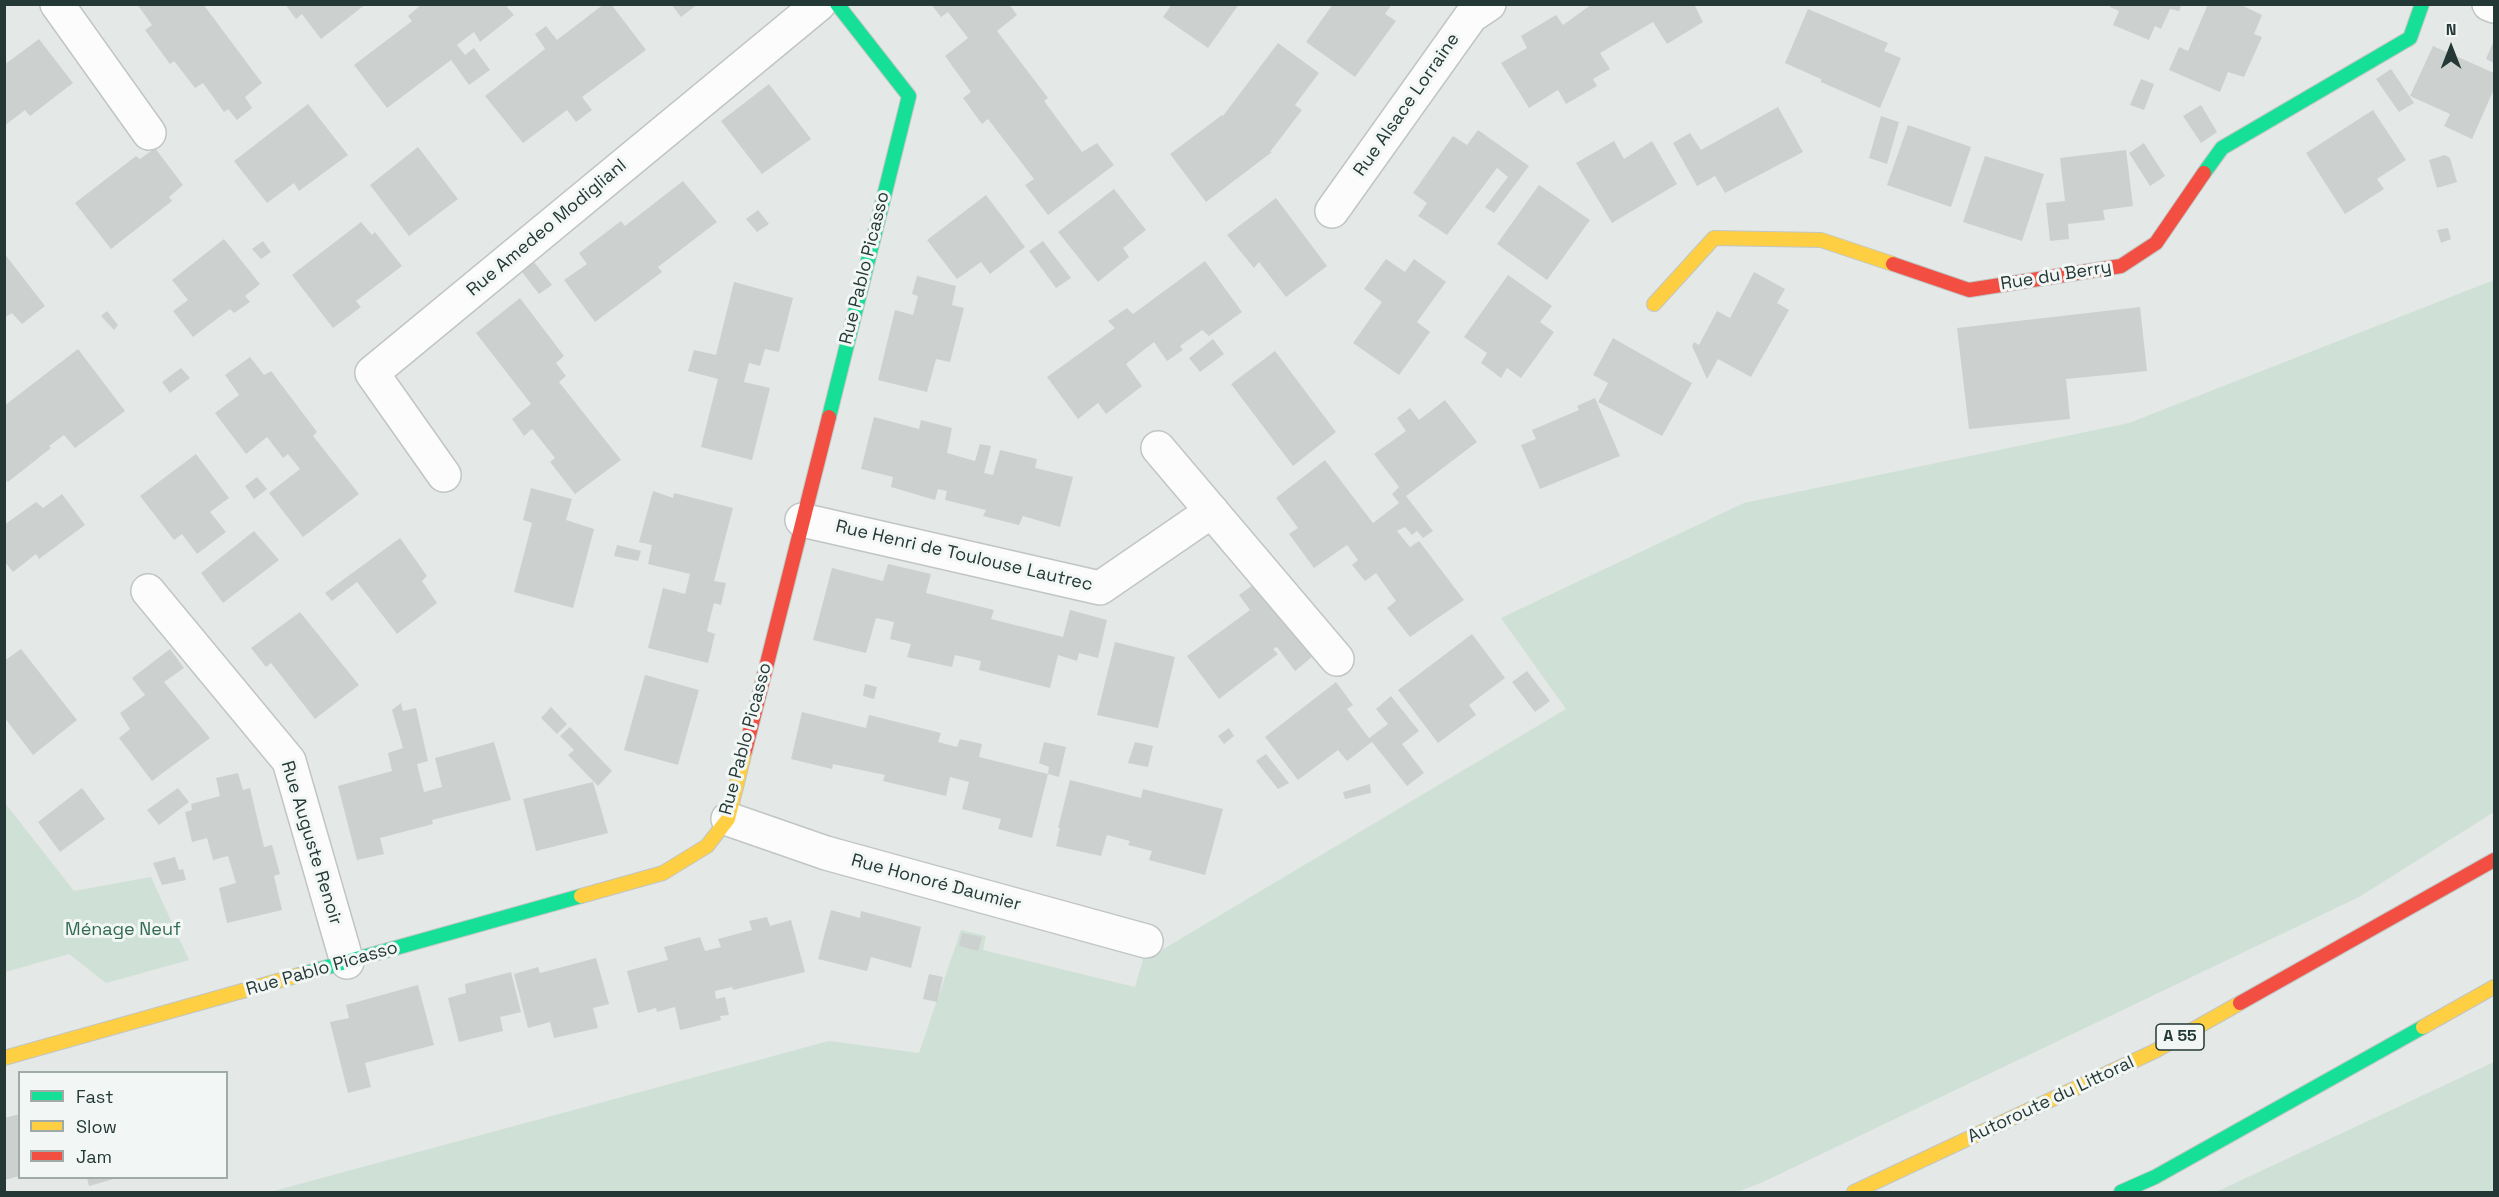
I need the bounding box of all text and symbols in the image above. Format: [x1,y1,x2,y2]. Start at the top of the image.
north arrow [2421,18,2481,78]
text: N [2446,19,2456,40]
street label: Rue Alsace Lorraine [1350,29,1464,181]
street label: Rue Amedeo Modiglianl [463,155,631,301]
street label: Rue Pablo Picasso [836,189,894,347]
street label: Rue du Berry [1999,257,2113,295]
street label: Rue Henri de Toulouse Lautrec [833,516,1095,596]
street label: Rue Pablo Picasso [715,661,777,817]
street label: Rue Auguste Renoir [276,758,346,928]
street label: Rue Honoré Daumier [849,850,1023,916]
park label: Ménage Neuf [65,919,181,941]
street label: Rue Pablo Picasso [244,937,400,1001]
road number: A 55 [2156,1024,2204,1050]
street label: Autoroute du Littoral [1964,1052,2138,1148]
legend [18,1071,228,1179]
text: Fast [76,1085,113,1108]
text: Slow [76,1115,117,1138]
text: Jam [76,1145,112,1168]

